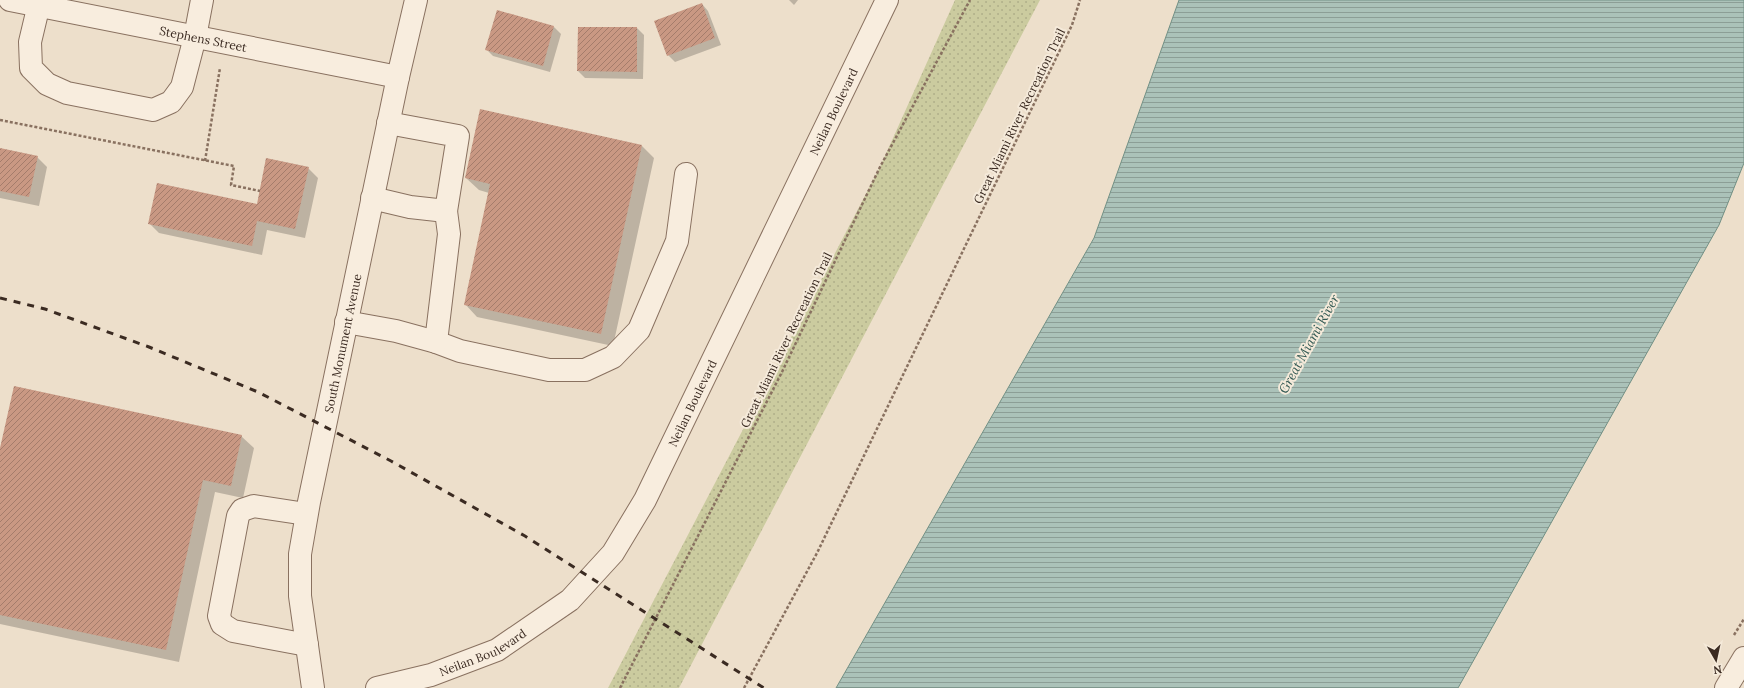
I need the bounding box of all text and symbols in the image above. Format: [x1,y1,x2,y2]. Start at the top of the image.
street label: Stephens Street [158,22,249,54]
street label: Great Miami River Recreation Trail [970,26,1068,206]
street label: Neilan Boulevard [806,65,860,157]
street label: Great Miami River Recreation Trail [737,250,835,430]
street label: South Monument Avenue [320,272,364,414]
water label: Great Miami River [1275,291,1343,396]
street label: Neilan Boulevard [665,357,719,449]
street label: Neilan Boulevard [437,625,529,679]
north arrow [1696,640,1736,680]
text: N [1712,662,1723,678]

